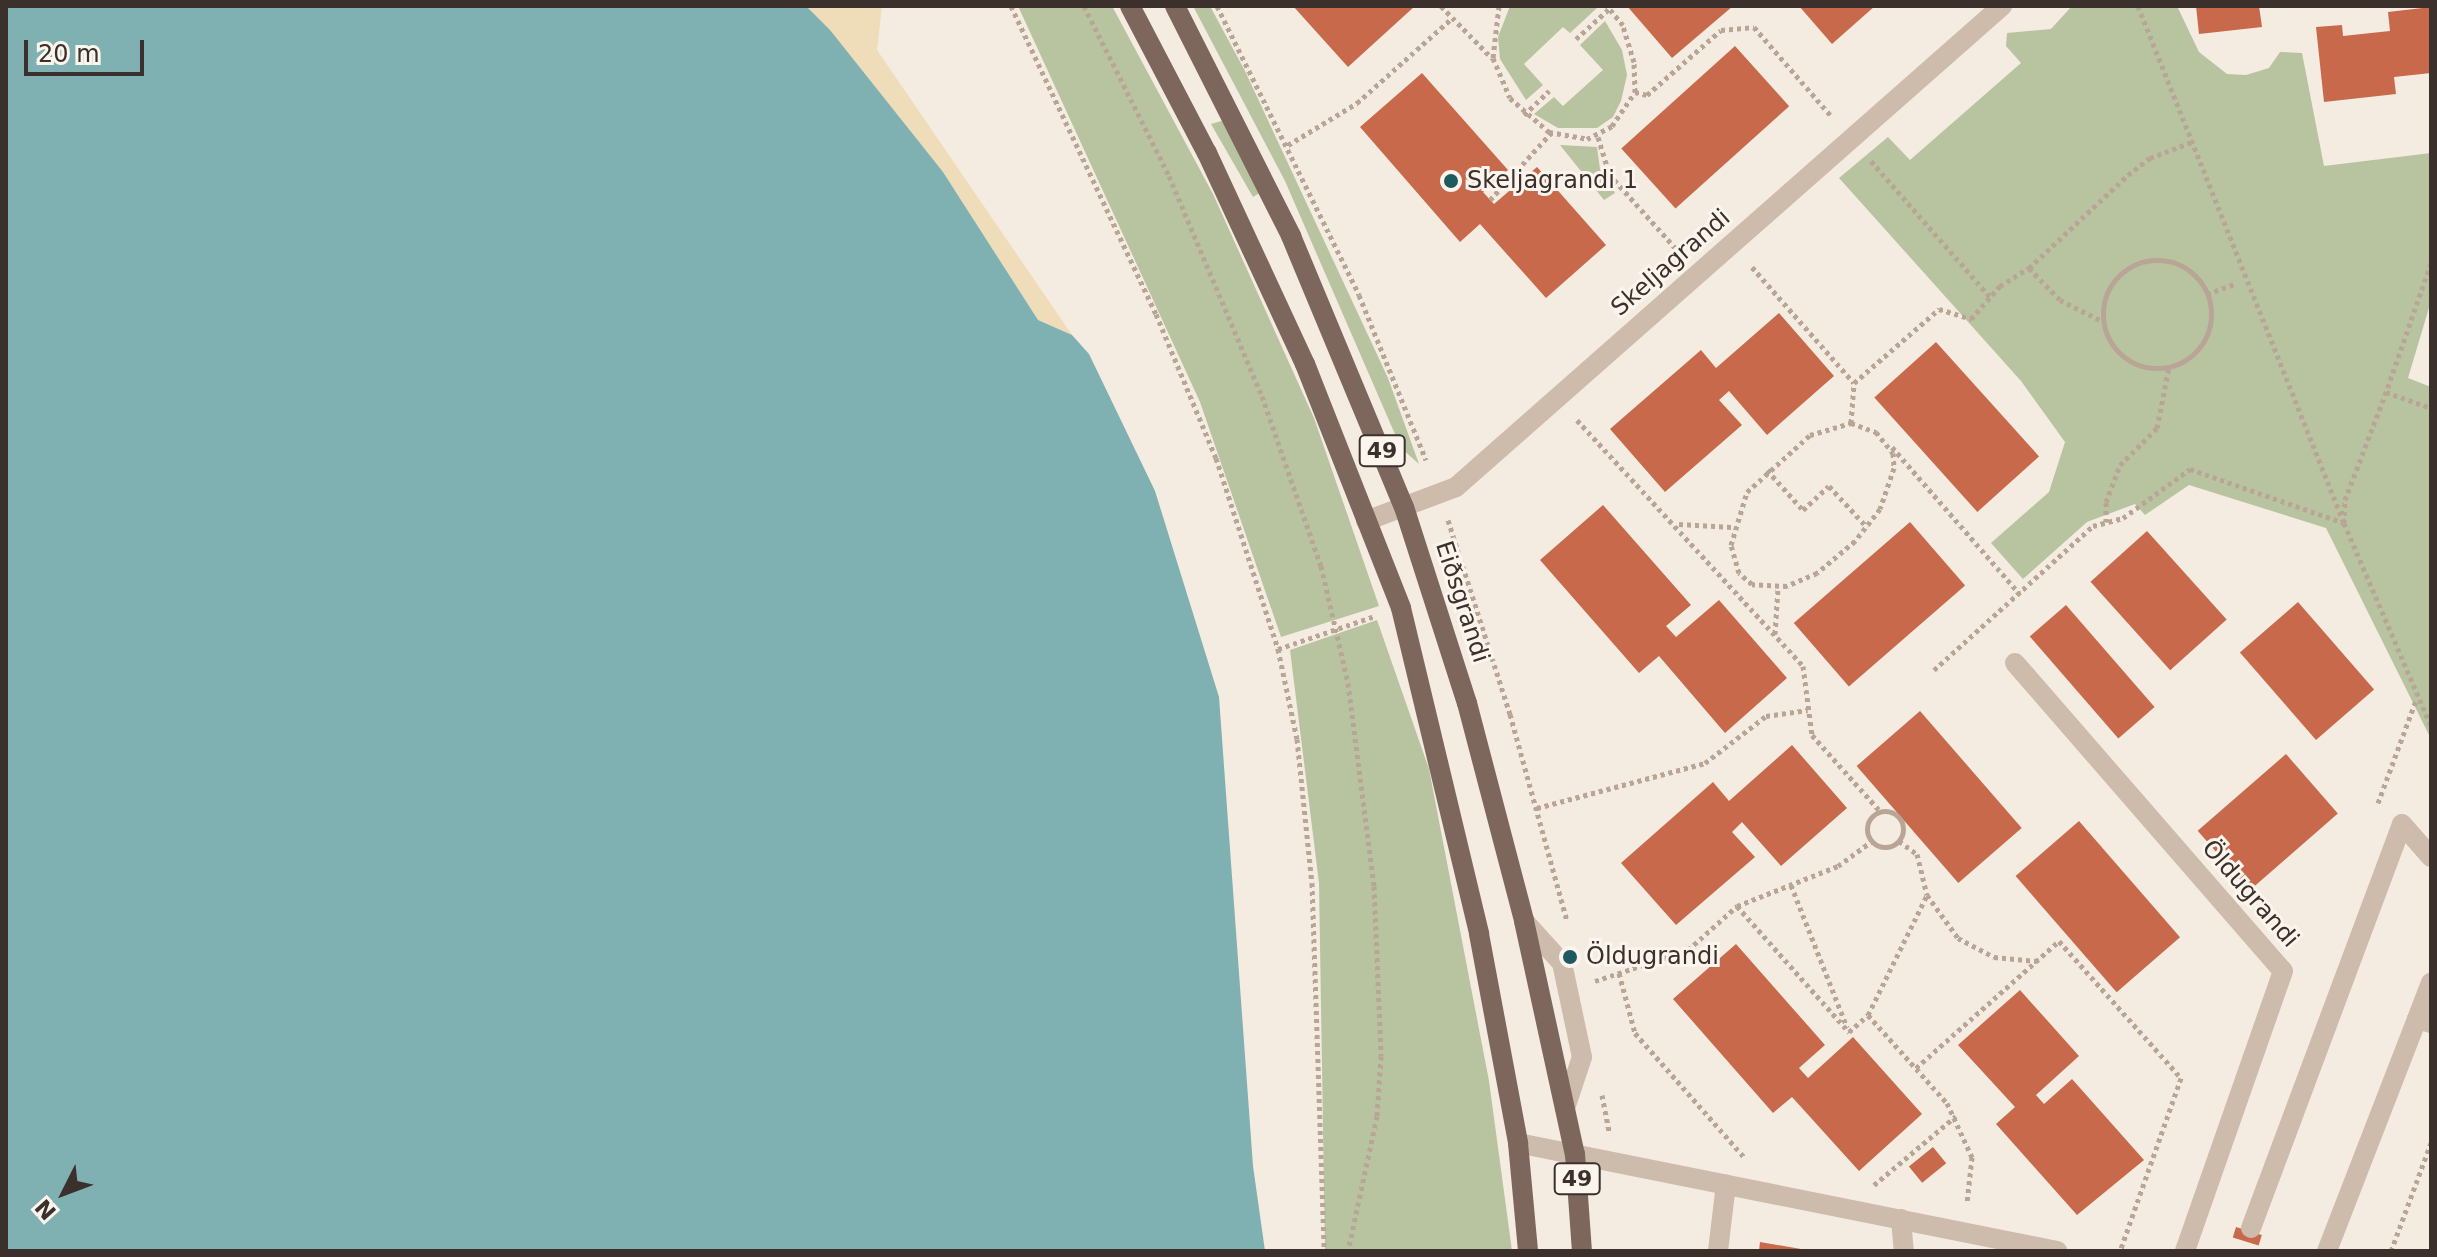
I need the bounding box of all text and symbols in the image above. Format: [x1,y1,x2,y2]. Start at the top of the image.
scale bar [28,24,148,74]
text: 20 m [38,40,100,68]
place label: Skeljagrandi 1 [1467,167,1638,195]
marker: Skeljagrandi 1 [1442,172,1460,190]
street label: Skeljagrandi [1606,204,1736,322]
road number: 49 [1358,433,1406,469]
street label: Eiðsgrandi [1429,538,1495,666]
street label: Öldugrandi [2196,834,2304,954]
place label: Öldugrandi [1586,943,1719,971]
marker: Öldugrandi [1561,948,1579,966]
north arrow [24,1153,104,1233]
road number: 49 [1553,1161,1601,1197]
text: N [30,1194,61,1225]

